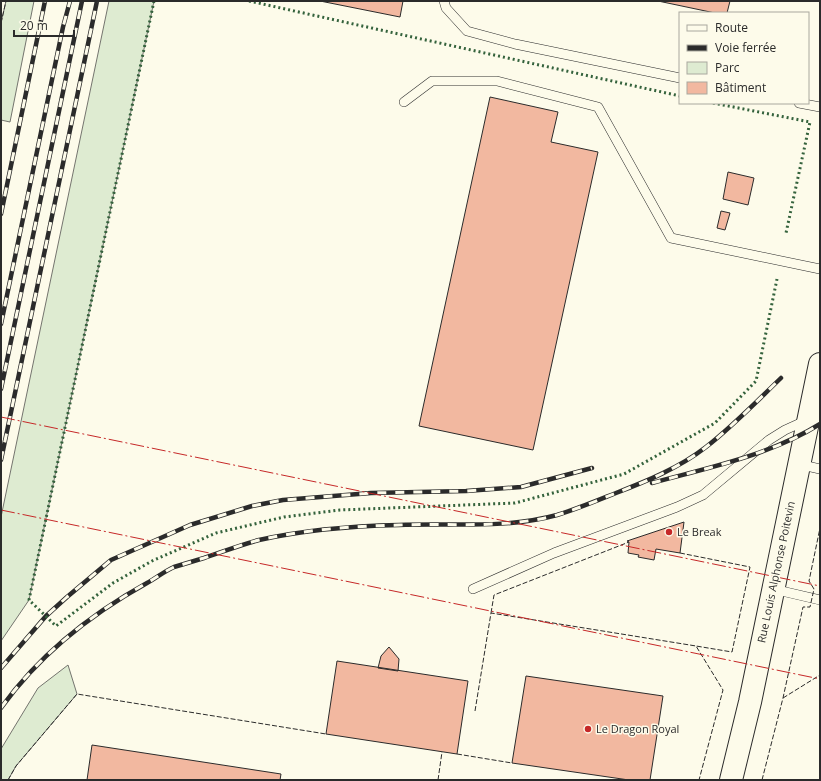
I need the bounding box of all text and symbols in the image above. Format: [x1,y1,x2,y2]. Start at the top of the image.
scale bar [14,12,74,38]
legend [679,12,809,104]
text: 20 m [20,17,48,34]
text: Route [715,19,748,36]
text: Voie ferrée [715,39,777,56]
text: Parc [715,59,740,76]
text: Bâtiment [715,79,766,96]
street label: Rue Louis Alphonse Poitevin [753,500,798,644]
place label: Le Break [677,524,722,539]
marker: Le Break [664,527,674,537]
place label: Le Dragon Royal [596,721,679,736]
marker: Le Dragon Royal [583,724,593,734]

